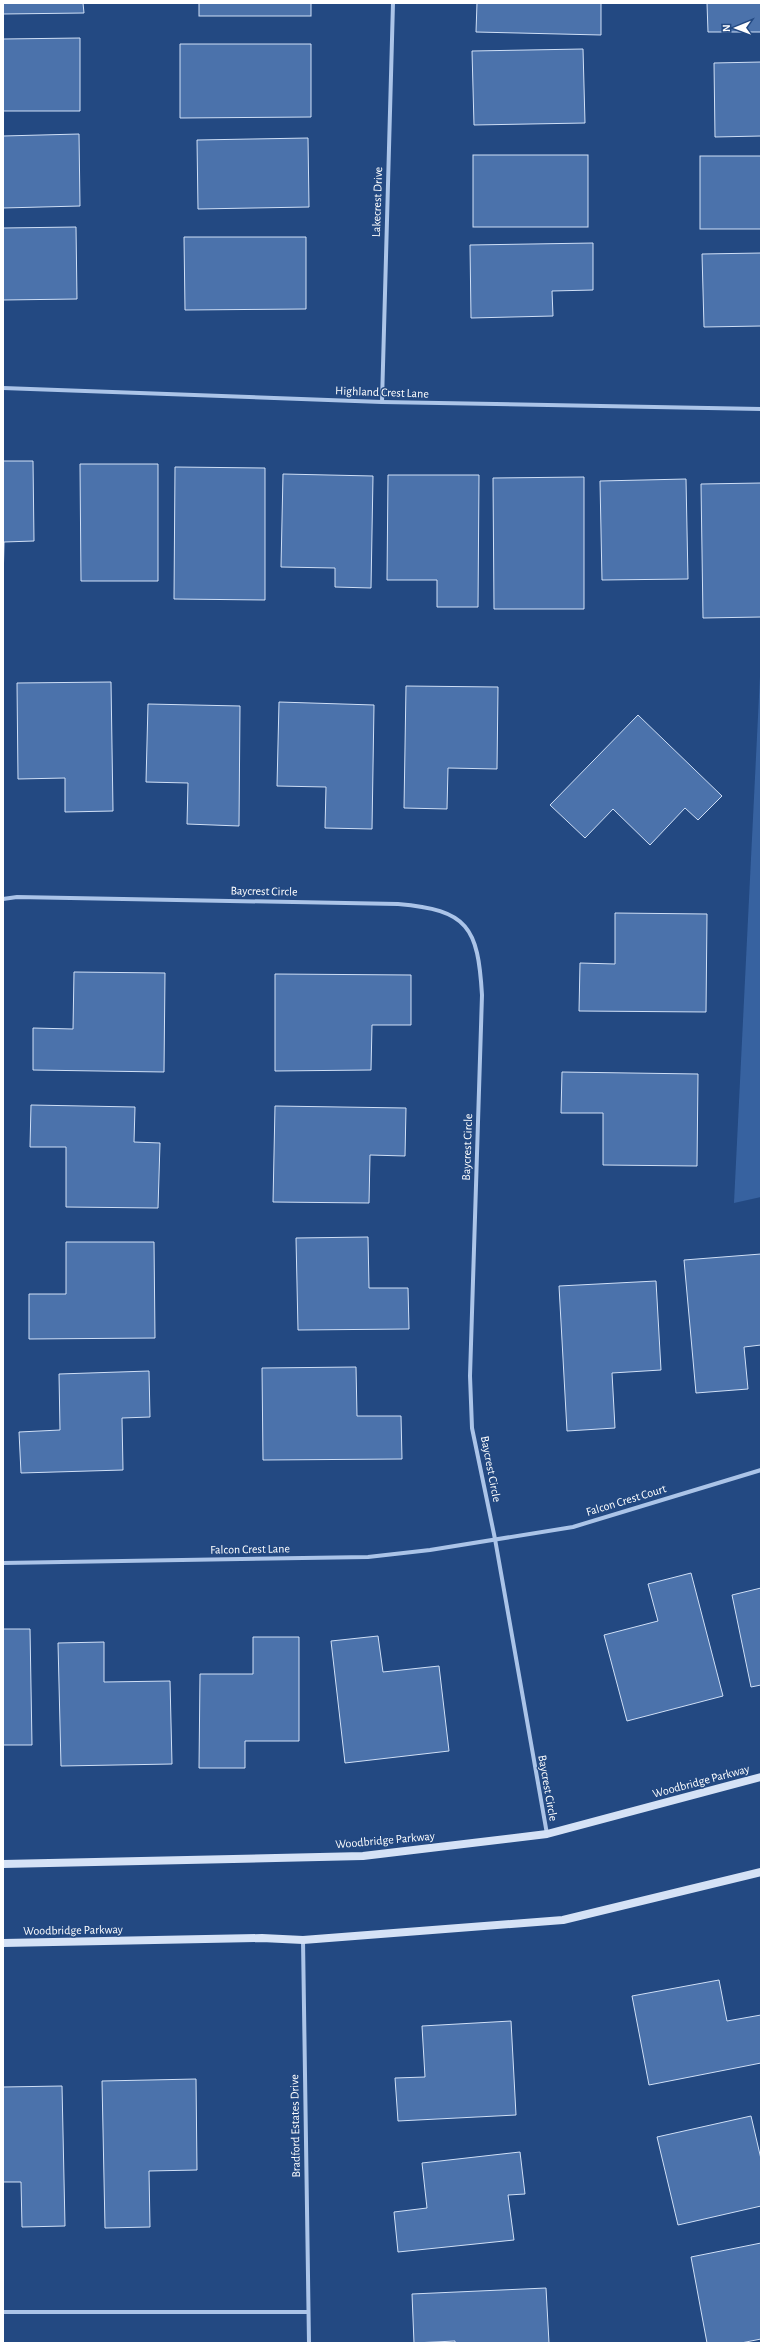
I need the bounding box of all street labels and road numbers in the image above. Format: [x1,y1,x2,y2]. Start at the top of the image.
street label: Lakecrest Drive [370,167,384,237]
street label: Highland Crest Lane [335,384,429,400]
street label: Baycrest Circle [230,884,298,899]
street label: Baycrest Circle [460,1113,475,1181]
street label: Baycrest Circle [478,1435,503,1503]
street label: Falcon Crest Court [584,1482,668,1518]
street label: Falcon Crest Lane [210,1542,290,1556]
street label: Baycrest Circle [535,1754,560,1822]
street label: Woodbridge Parkway [651,1762,751,1801]
street label: Woodbridge Parkway [335,1830,435,1851]
street label: Woodbridge Parkway [23,1923,123,1938]
street label: Bradford Estates Drive [288,2074,302,2178]

